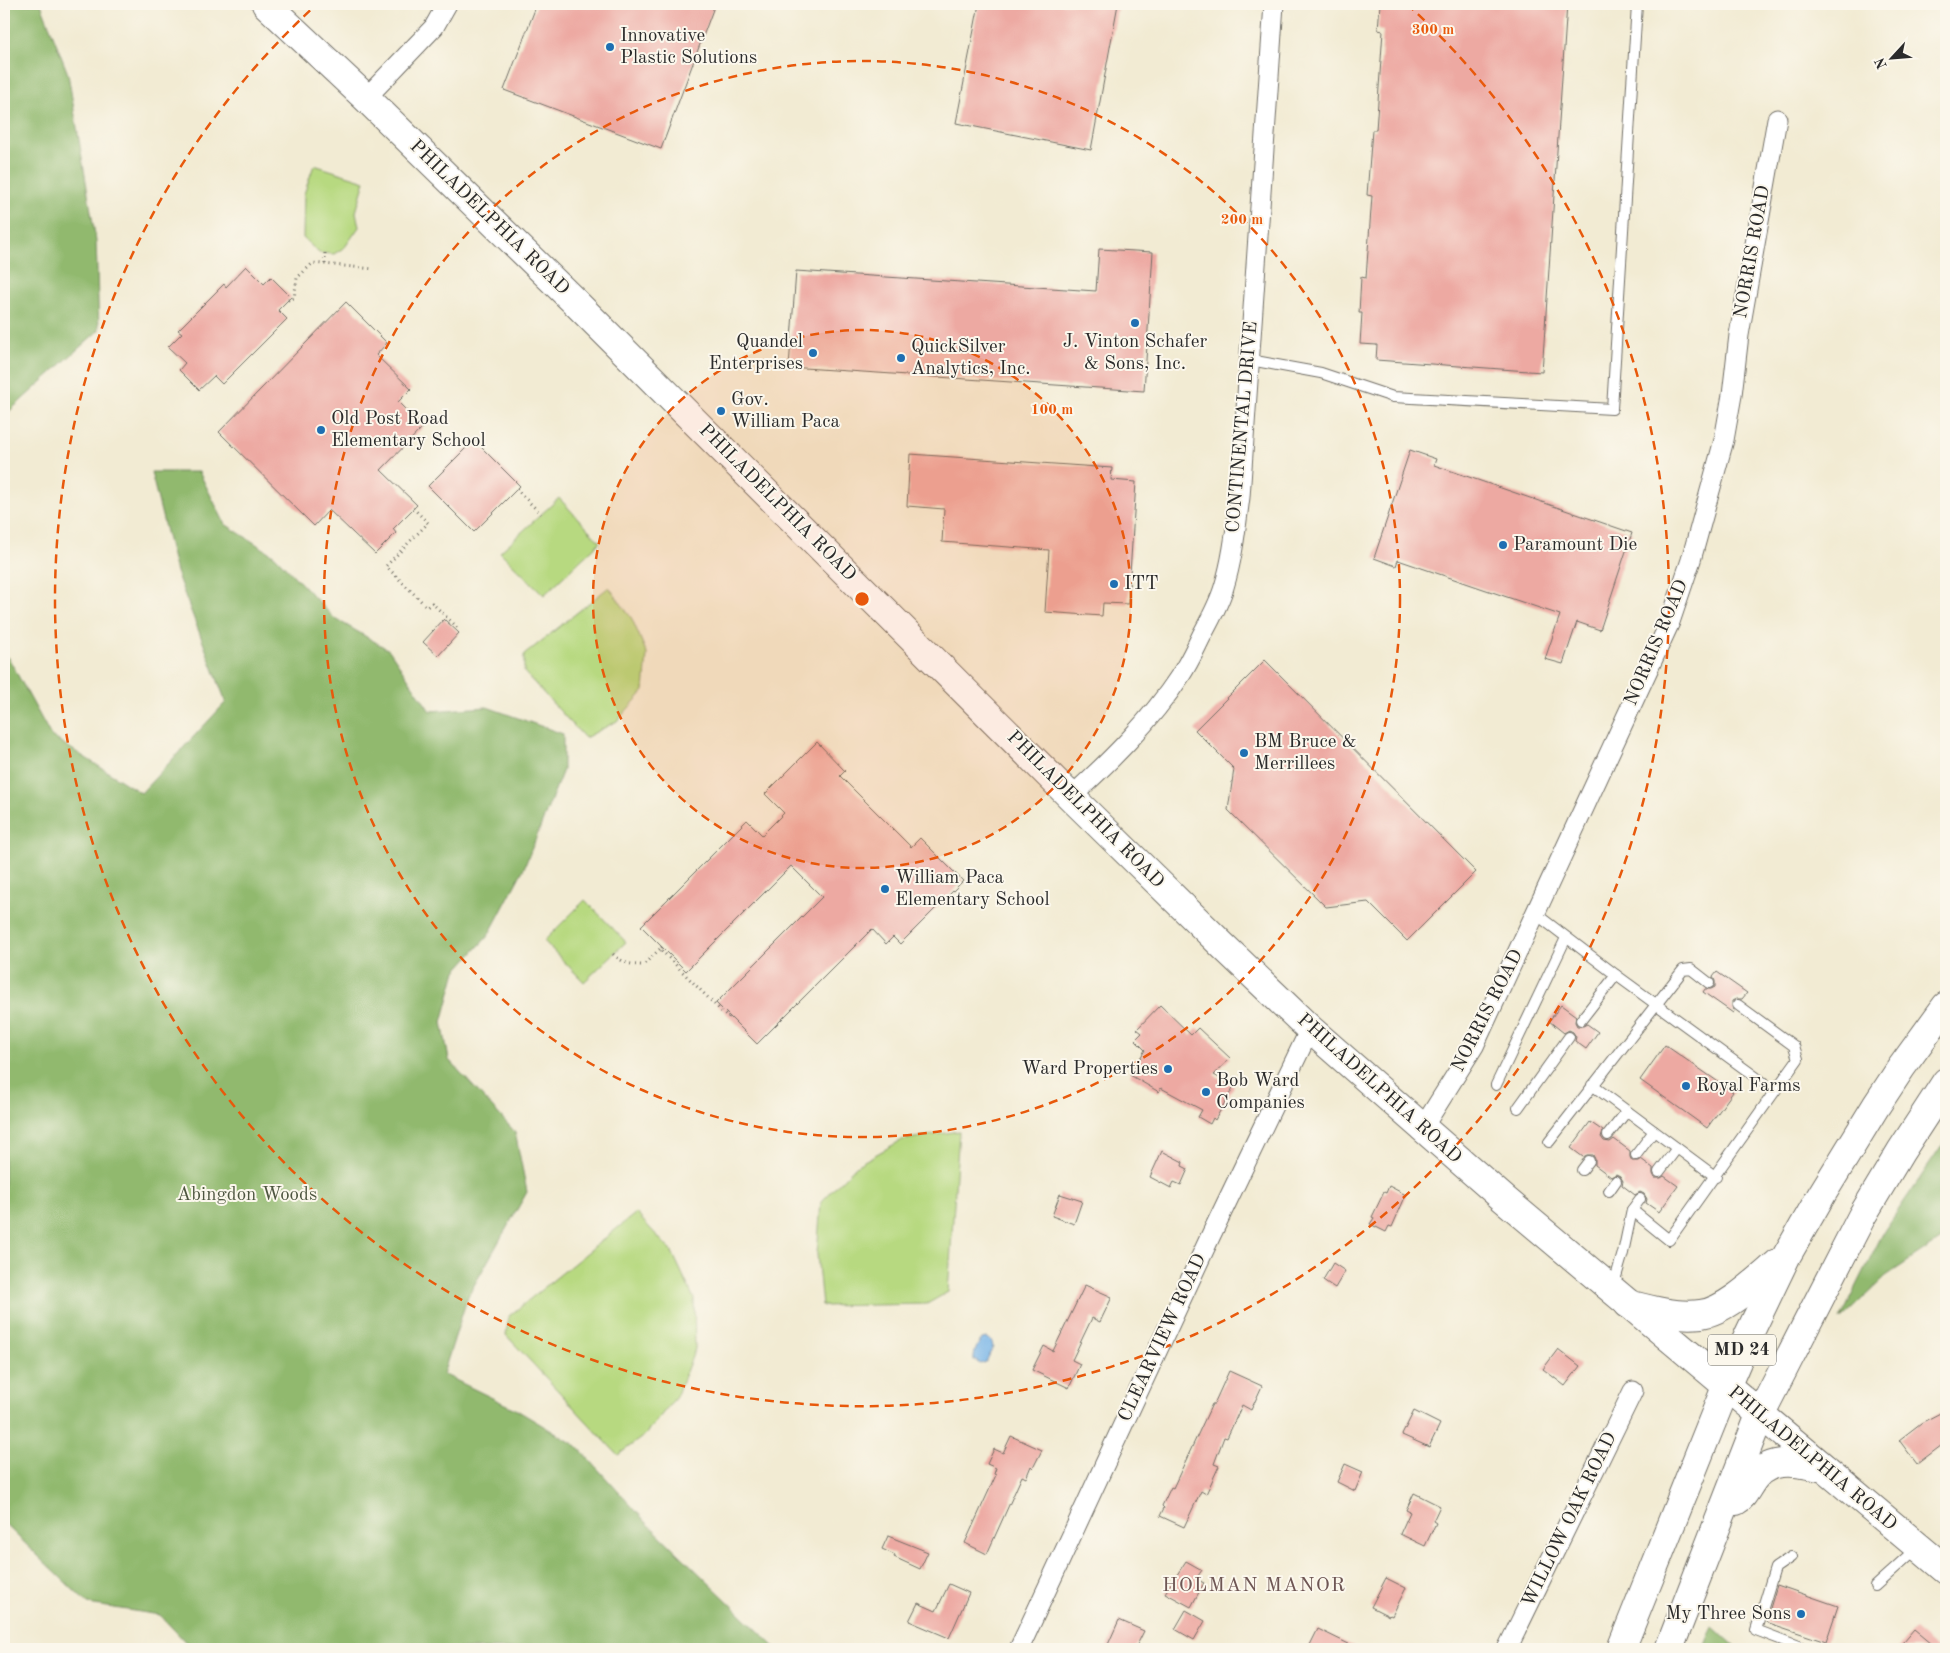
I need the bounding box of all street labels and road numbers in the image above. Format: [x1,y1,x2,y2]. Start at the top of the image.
street label: PHILADELPHIA ROAD [406,137,572,299]
street label: NORRIS ROAD [1732,184,1774,320]
street label: CONTINENTAL DRIVE [1224,320,1262,534]
street label: PHILADELPHIA ROAD [695,421,859,585]
street label: NORRIS ROAD [1622,577,1692,709]
street label: PHILADELPHIA ROAD [1003,728,1167,892]
street label: NORRIS ROAD [1449,947,1527,1075]
street label: PHILADELPHIA ROAD [1293,1010,1465,1168]
street label: CLEARVIEW ROAD [1116,1251,1210,1425]
road number: MD 24 [1708,1334,1776,1366]
street label: PHILADELPHIA ROAD [1724,1383,1900,1535]
street label: WILLOW OAK ROAD [1519,1430,1621,1610]

